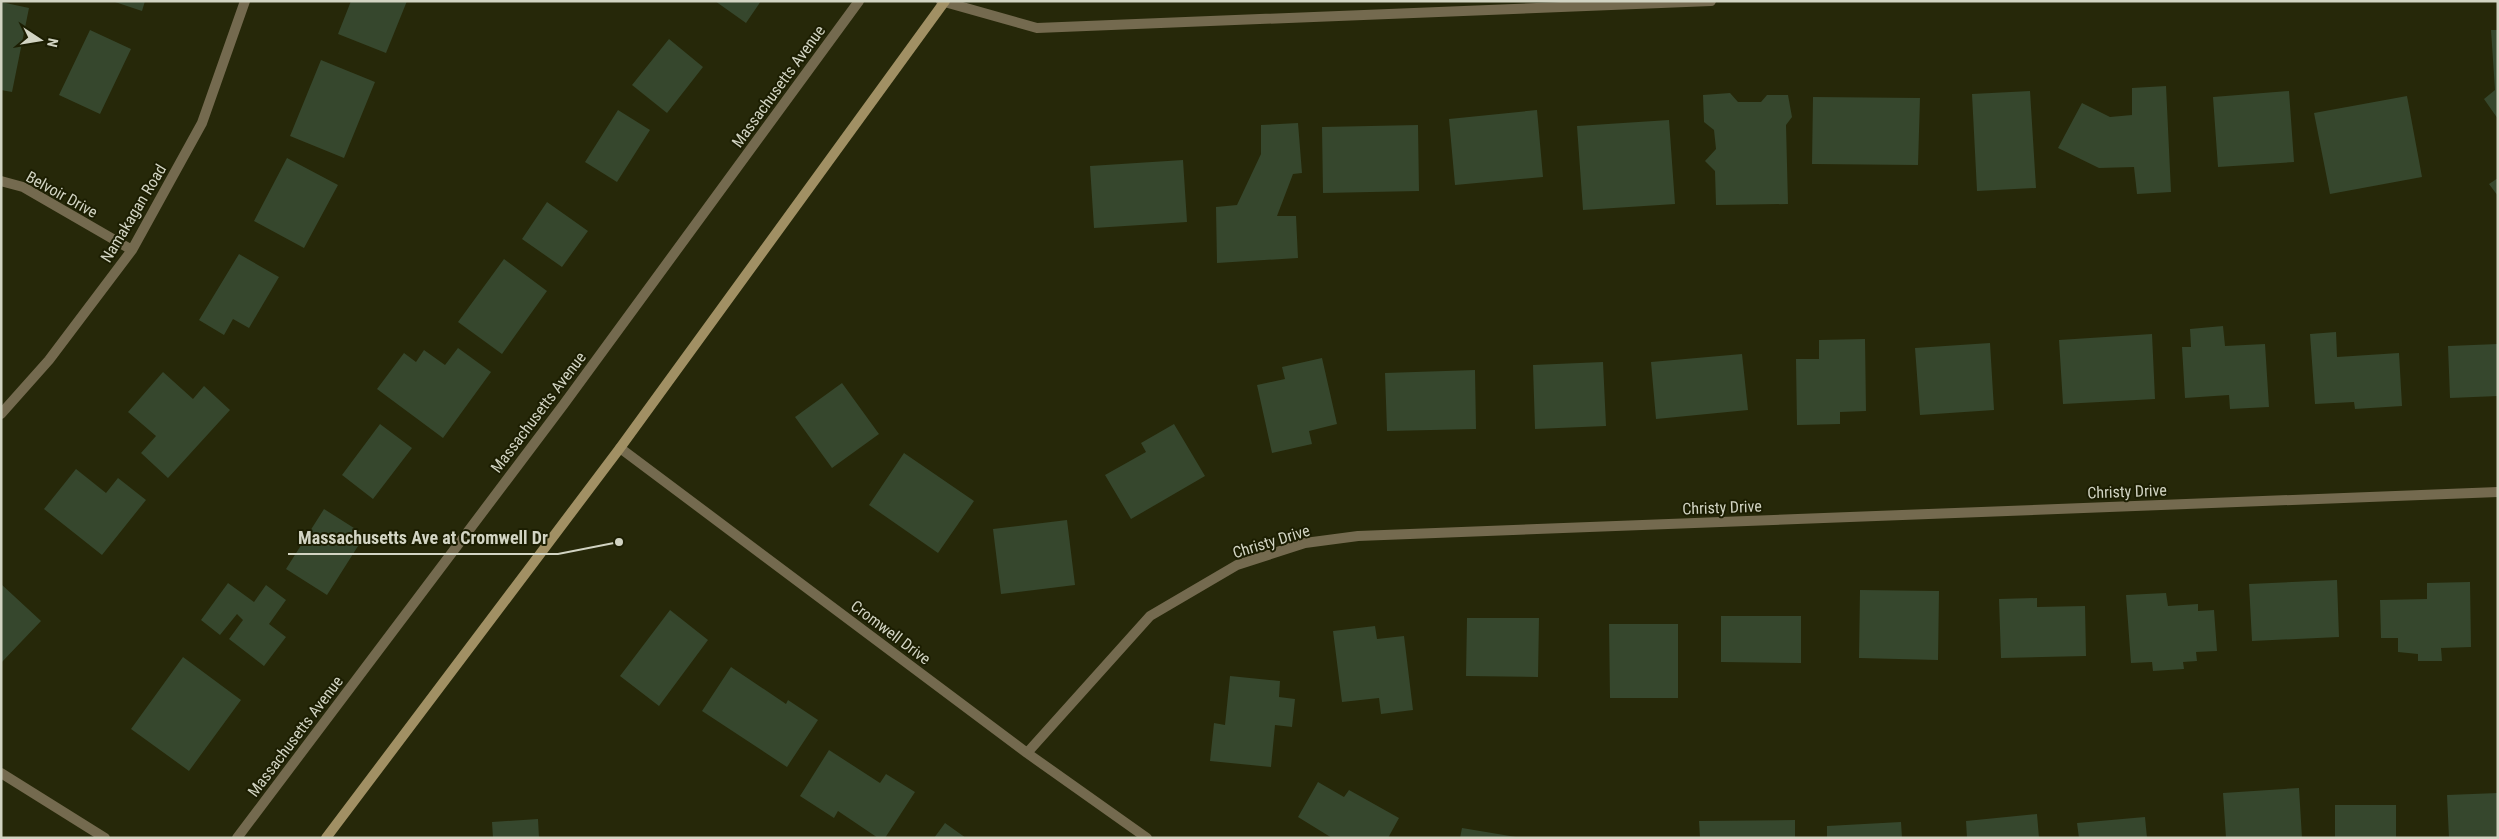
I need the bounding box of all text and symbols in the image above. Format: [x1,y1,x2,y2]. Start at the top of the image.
north arrow [15,15,65,65]
street label: Massachusetts Avenue [728,22,829,151]
text: N [44,37,61,49]
street label: Namakagan Road [97,161,170,266]
street label: Belvoir Drive [23,167,101,222]
street label: Massachusetts Avenue [487,348,590,476]
street label: Christy Drive [2087,481,2167,502]
street label: Christy Drive [1682,497,1762,518]
callout: Massachusetts Ave at Cromwell Dr [288,521,558,554]
street label: Christy Drive [1230,521,1312,562]
text: Massachusetts Ave at Cromwell Dr [298,527,548,548]
street label: Cromwell Drive [847,596,934,668]
street label: Massachusetts Avenue [244,672,347,800]

